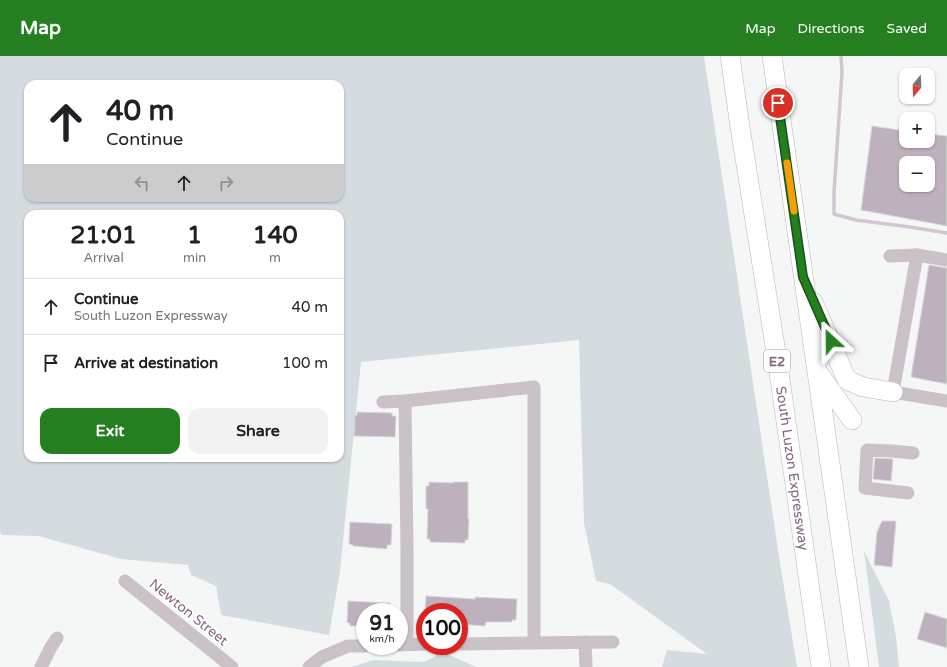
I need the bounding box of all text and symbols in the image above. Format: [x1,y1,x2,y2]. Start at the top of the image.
text: Map [20,17,61,39]
text: Map [745,20,776,37]
text: Directions [798,20,865,37]
text: Saved [887,20,927,37]
north arrow [899,68,935,104]
map controls [899,68,935,192]
pin [761,86,795,120]
icon: arrive [767,92,789,114]
text: 40 m [106,94,174,128]
icon: ahead [40,96,92,148]
button: + [899,112,935,148]
text: Continue [106,128,183,150]
button: − [899,156,935,192]
icon: left [131,172,153,194]
icon: ahead [173,172,195,194]
icon: right [215,172,237,194]
text: 21:01 [70,221,137,250]
text: 1 [187,221,202,250]
text: 140 [252,221,298,250]
text: Arrival [83,250,124,266]
text: min [183,250,206,266]
text: m [269,250,281,266]
text: Continue [74,290,138,308]
icon: ahead [40,296,62,318]
text: 40 m [291,298,328,316]
text: South Luzon Expressway [74,308,228,324]
position arrow [810,320,852,362]
road number: E2 [764,350,790,372]
icon: arrive [40,352,62,374]
text: Arrive at destination [74,354,218,372]
text: 100 m [282,354,328,372]
street label: South Luzon Expressway [772,385,812,552]
button: Exit [40,408,180,454]
button: Share [188,408,328,454]
street label: Newton Street [146,576,232,650]
speed limit sign: 100 [416,603,468,655]
text: 91 [369,612,395,636]
text: km/h [369,633,395,645]

